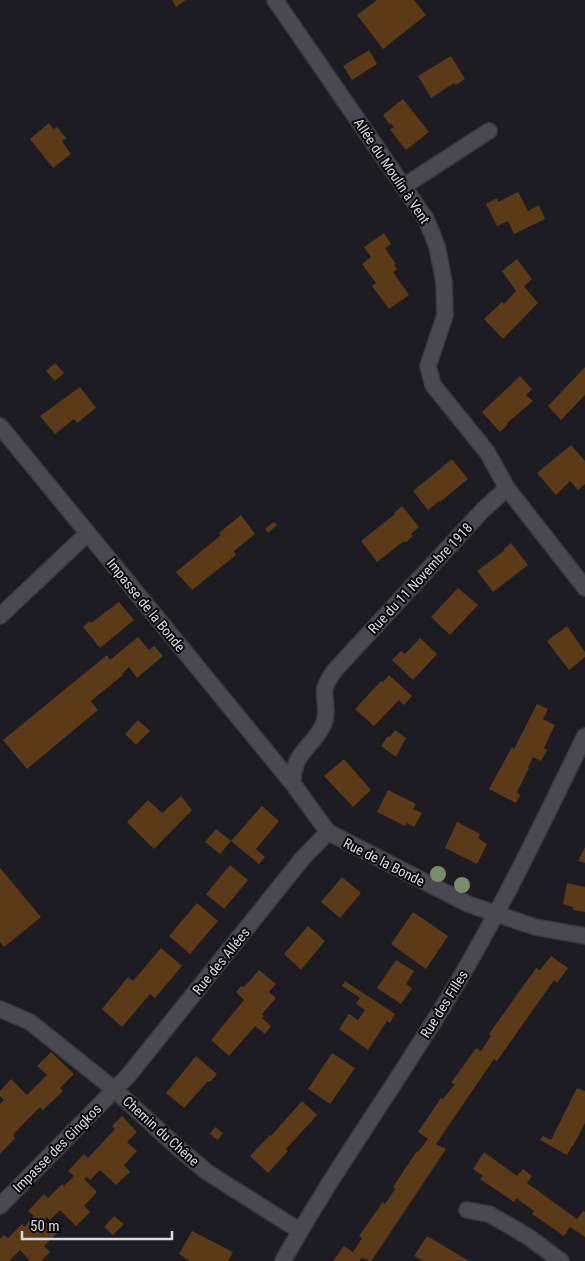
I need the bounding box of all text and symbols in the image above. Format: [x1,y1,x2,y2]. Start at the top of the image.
street label: Allée du Moulin à Vent [351,115,433,227]
street label: Rue du 11 Novembre 1918 [365,519,475,636]
street label: Impasse de la Bonde [104,555,189,655]
street label: Rue de la Bonde [341,835,428,889]
street label: Rue des Allées [189,924,253,998]
street label: Rue des Filles [417,967,471,1041]
street label: Chemin du Chêne [120,1093,203,1170]
street label: Impasse des Gingkos [10,1101,104,1195]
scale bar [22,1208,172,1240]
text: 50 m [30,1217,60,1235]

